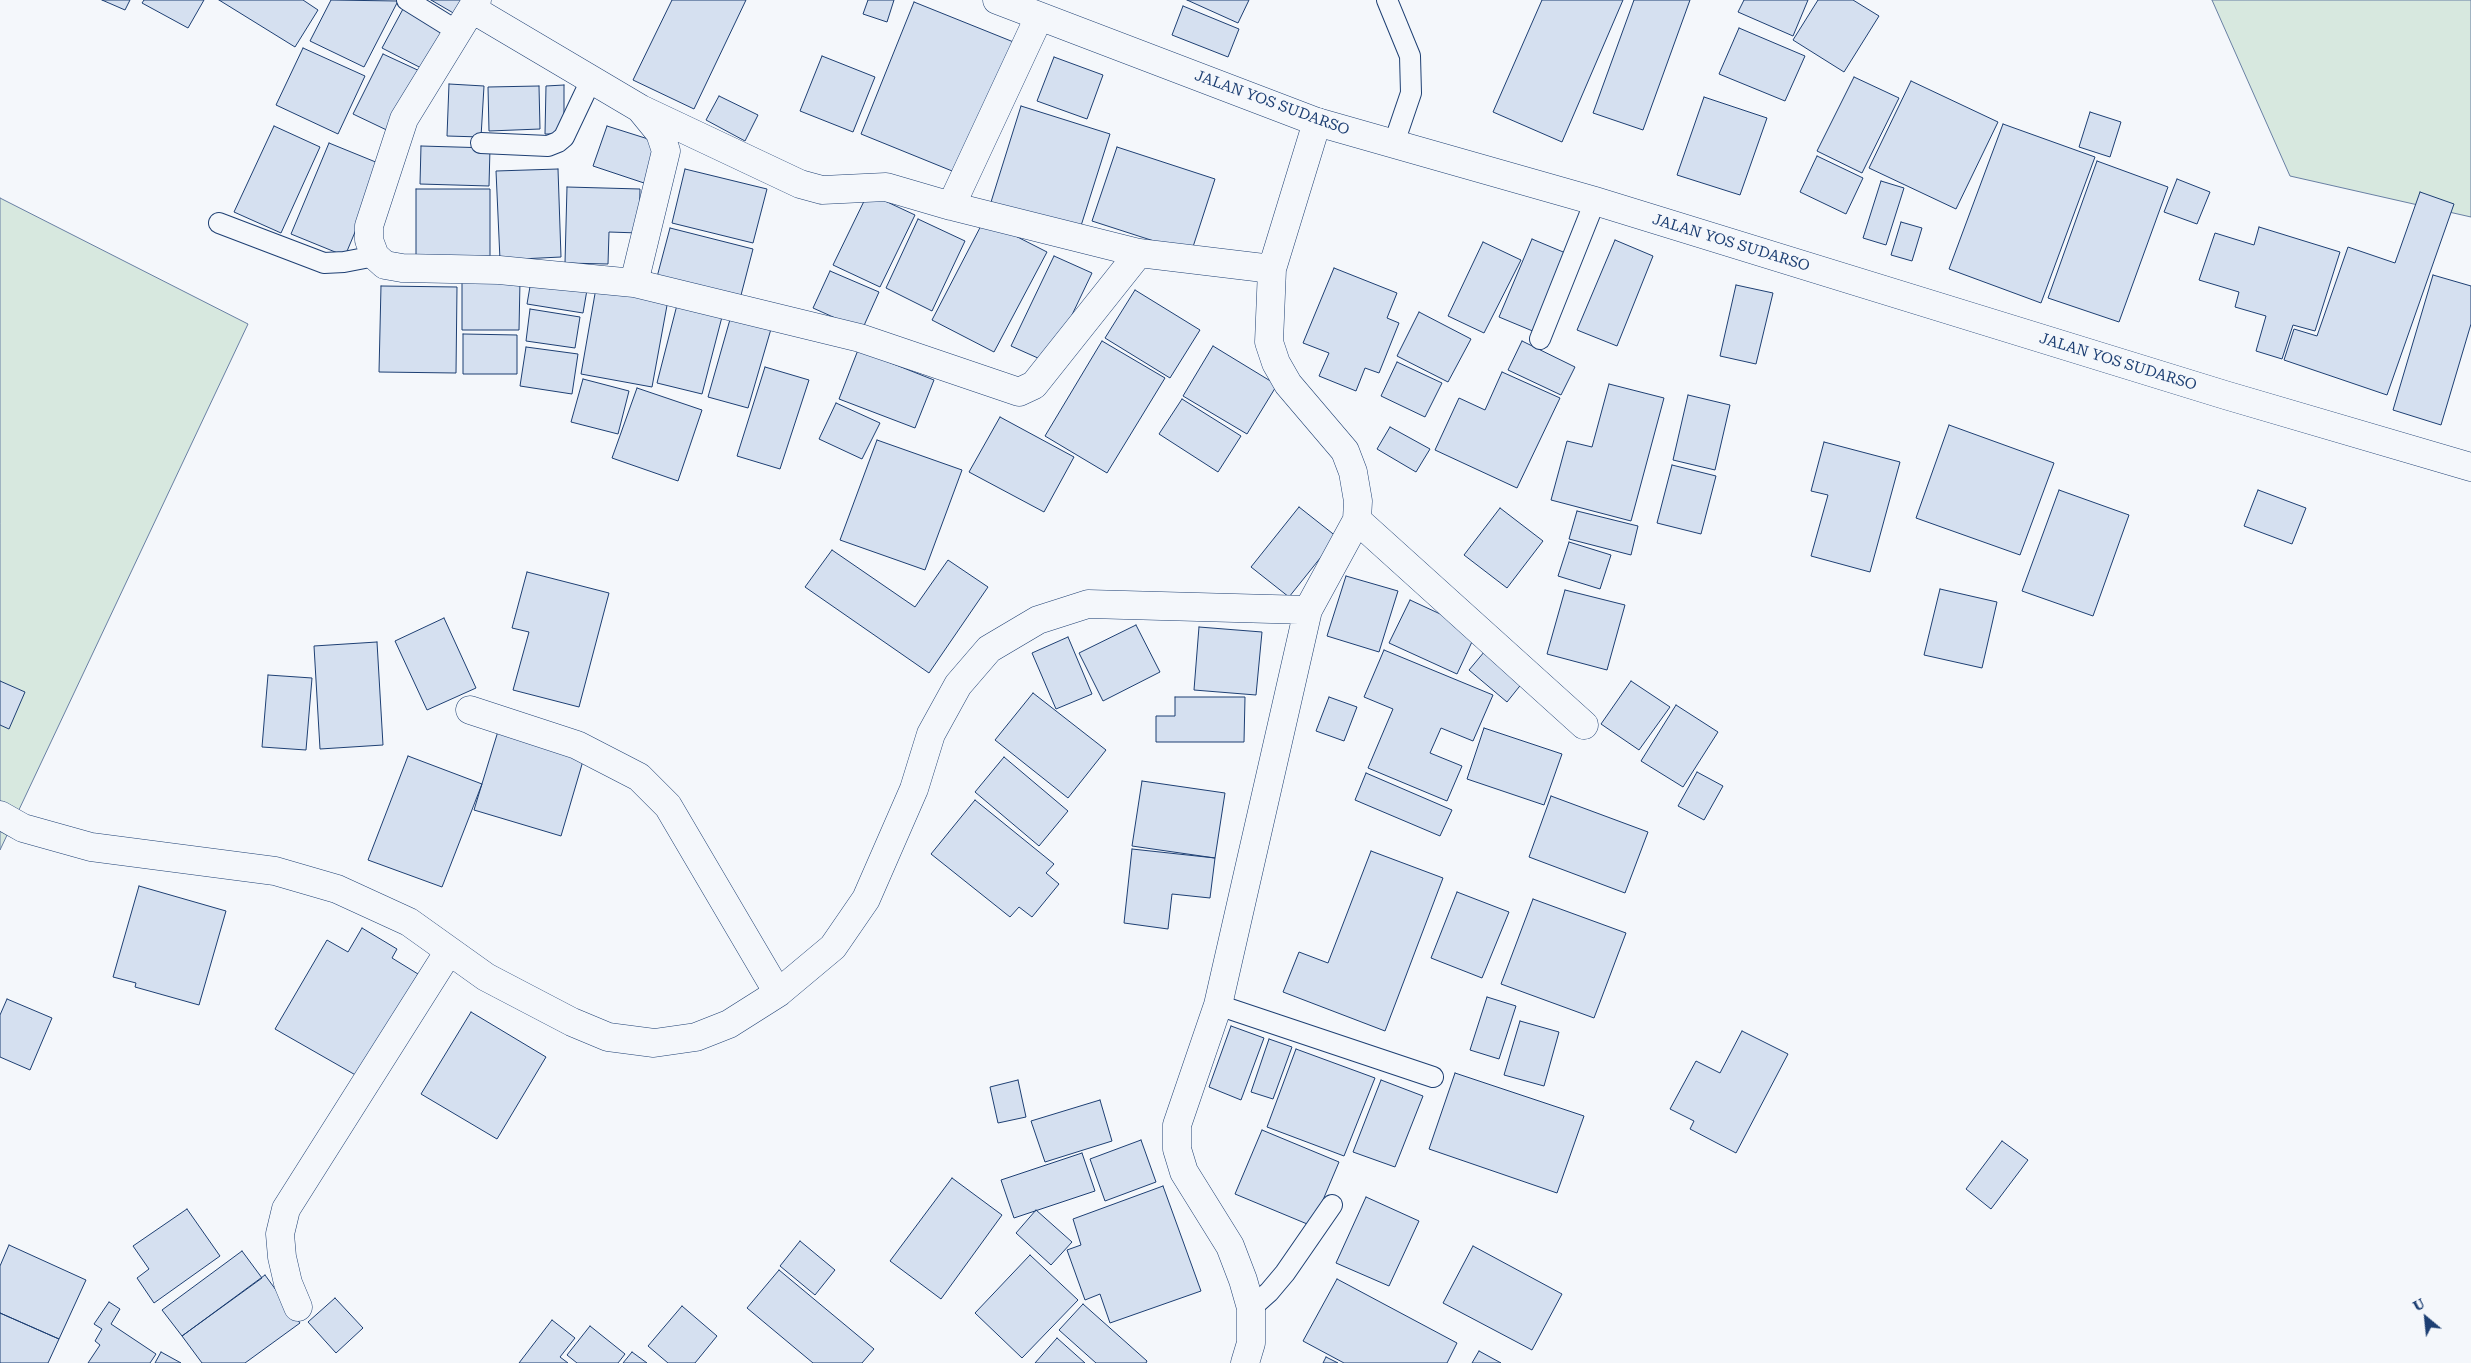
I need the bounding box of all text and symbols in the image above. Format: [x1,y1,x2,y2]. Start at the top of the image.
street label: JALAN YOS SUDARSO [1192,67,1352,139]
street label: JALAN YOS SUDARSO [1650,210,1812,276]
street label: JALAN YOS SUDARSO [2037,329,2199,395]
north arrow [2401,1293,2451,1343]
text: U [2410,1295,2427,1314]

